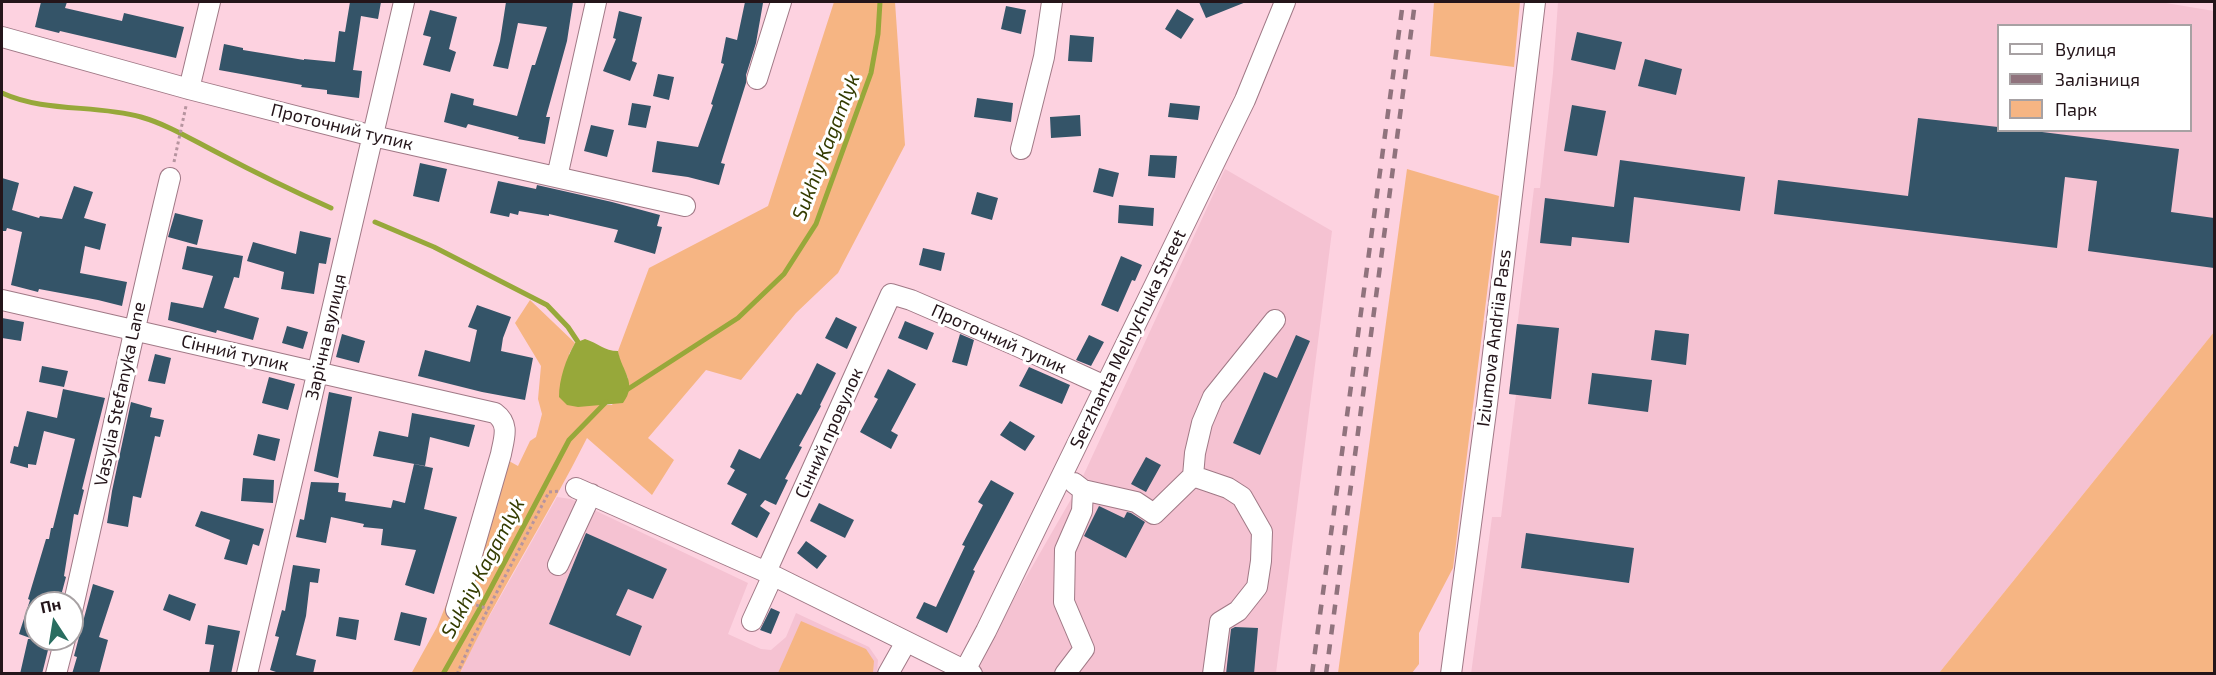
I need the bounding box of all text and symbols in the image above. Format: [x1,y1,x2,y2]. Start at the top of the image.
legend [1997,24,2192,132]
text: Вулиця [2055,38,2116,60]
text: Залізниця [2055,68,2140,90]
water label: Sukhiy Kagamlyk [787,70,865,224]
text: Парк [2055,98,2097,120]
street label: Проточний тупик [269,99,415,155]
street label: Serzhanta Melnychuka Street [1065,226,1191,452]
street label: Iziumova Andriia Pass [1472,248,1516,428]
street label: Зарічна вулиця [301,272,351,402]
street label: Проточний тупик [928,299,1070,379]
street label: Vasylia Stefanyka Lane [90,300,150,488]
street label: Сінний тупик [179,330,291,376]
street label: Сінний провулок [790,364,868,502]
water label: Sukhiy Kagamlyk [436,494,530,642]
north arrow [24,591,84,651]
text: Пн [38,593,63,616]

